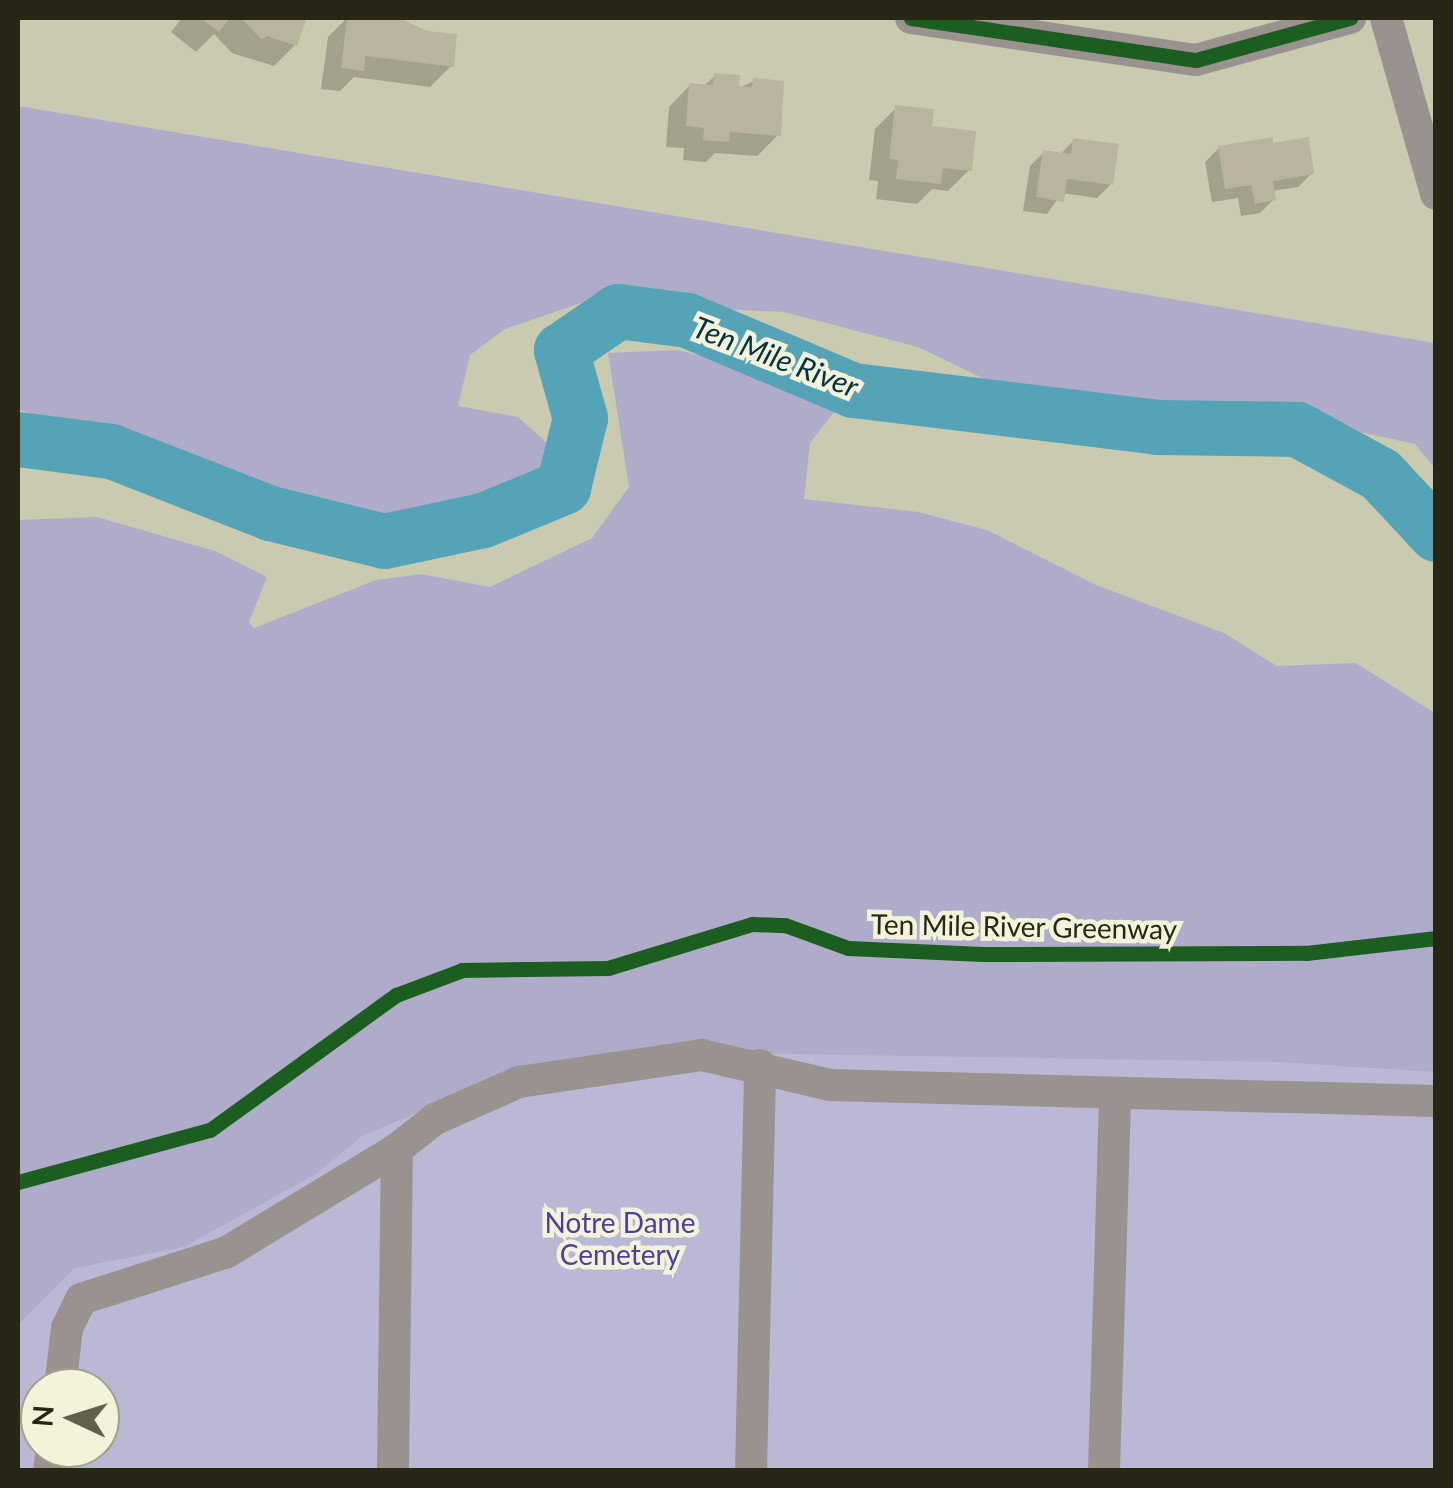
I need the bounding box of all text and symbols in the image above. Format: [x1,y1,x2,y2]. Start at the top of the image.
water label: Ten Mile River [688,308,864,404]
street label: Ten Mile River Greenway [870,907,1178,945]
park label: Notre Dame Cemetery [545,1205,695,1271]
north arrow [20,1368,120,1468]
text: N [24,1404,60,1428]

